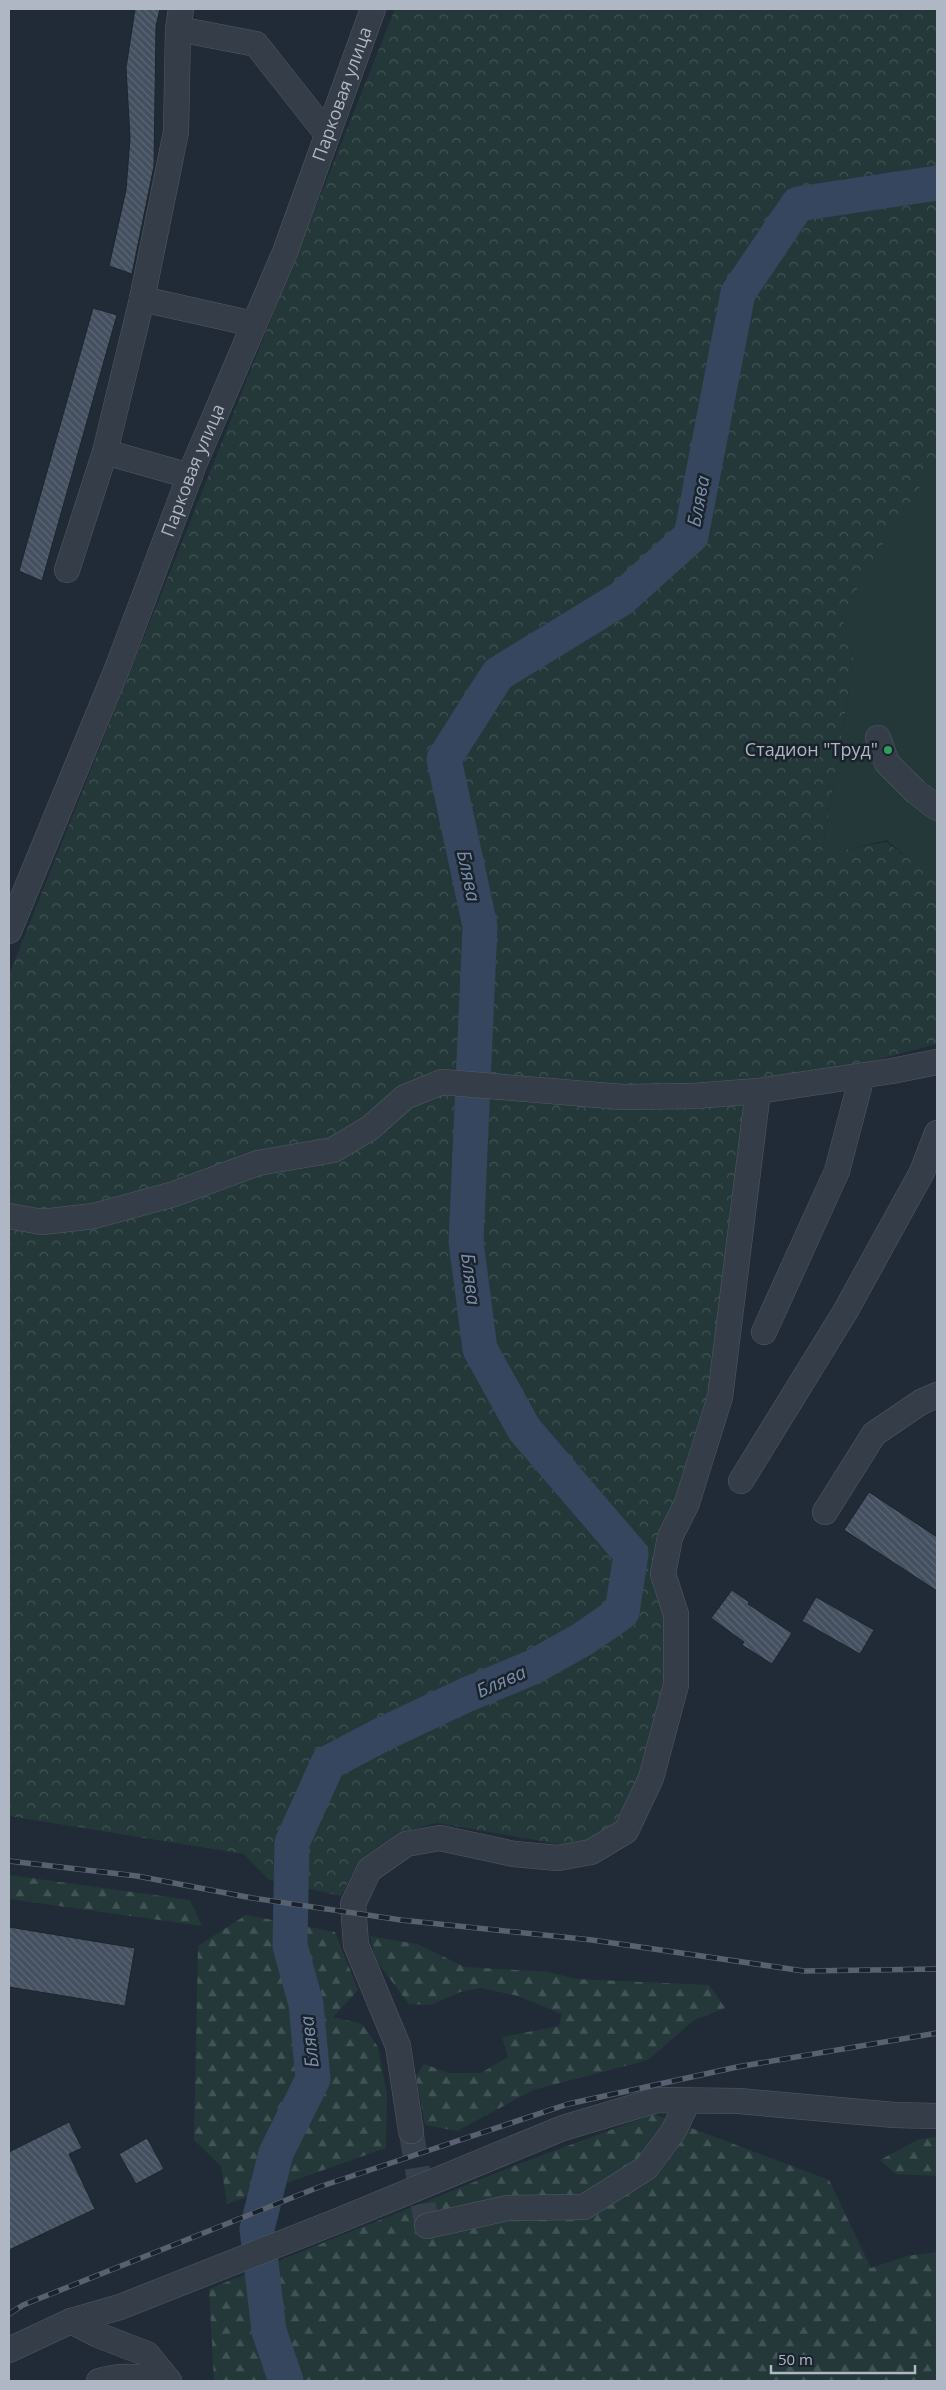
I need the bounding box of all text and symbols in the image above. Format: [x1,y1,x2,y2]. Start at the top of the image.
street label: Парковая улица [306,23,377,164]
street label: Парковая улица [155,400,230,540]
water label: Блява [680,473,716,529]
place label: Стадион "Труд" [745,737,878,761]
marker: Стадион "Труд" [882,744,894,756]
water label: Блява [451,848,487,904]
water label: Блява [455,1252,487,1307]
water label: Блява [472,1658,530,1703]
water label: Блява [293,2015,325,2069]
scale bar [771,2342,915,2374]
text: 50 m [778,2349,813,2369]

